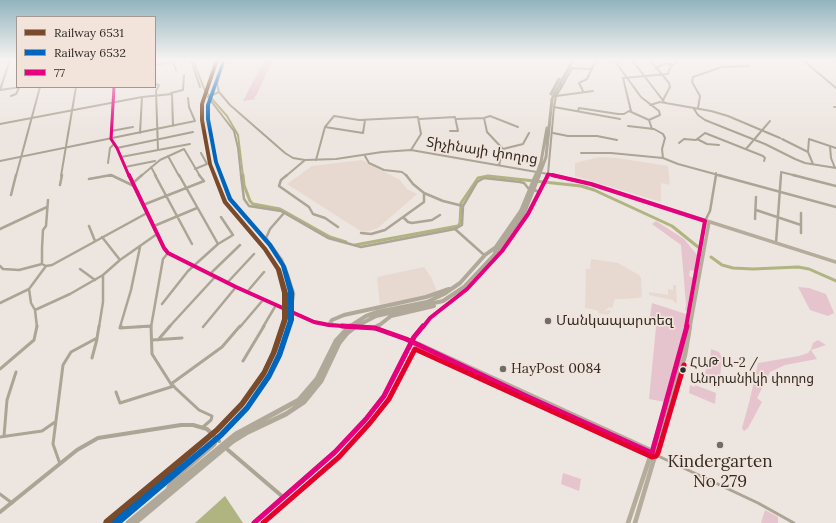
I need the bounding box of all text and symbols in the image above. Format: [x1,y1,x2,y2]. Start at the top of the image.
legend [16,16,156,88]
text: Railway 6531 [54,25,124,40]
text: Railway 6532 [54,45,126,60]
text: 77 [54,65,65,80]
street label: Տիչինայի փողոց [425,134,539,168]
place label: Մանկապարտեզ [556,313,673,329]
marker: Մանկապարտեզ [543,316,553,326]
place label: ՀԱԹ Ա-2 / Անդրանիկի փողոց [690,355,814,386]
place label: HayPost 0084 [511,361,601,377]
marker: HayPost 0084 [498,364,508,374]
marker: ՀԱԹ Ա-2 / Անդրանիկի փողոց [678,365,688,375]
marker: Kindergarten No 279 [715,440,725,450]
place label: Kindergarten No 279 [667,452,773,492]

